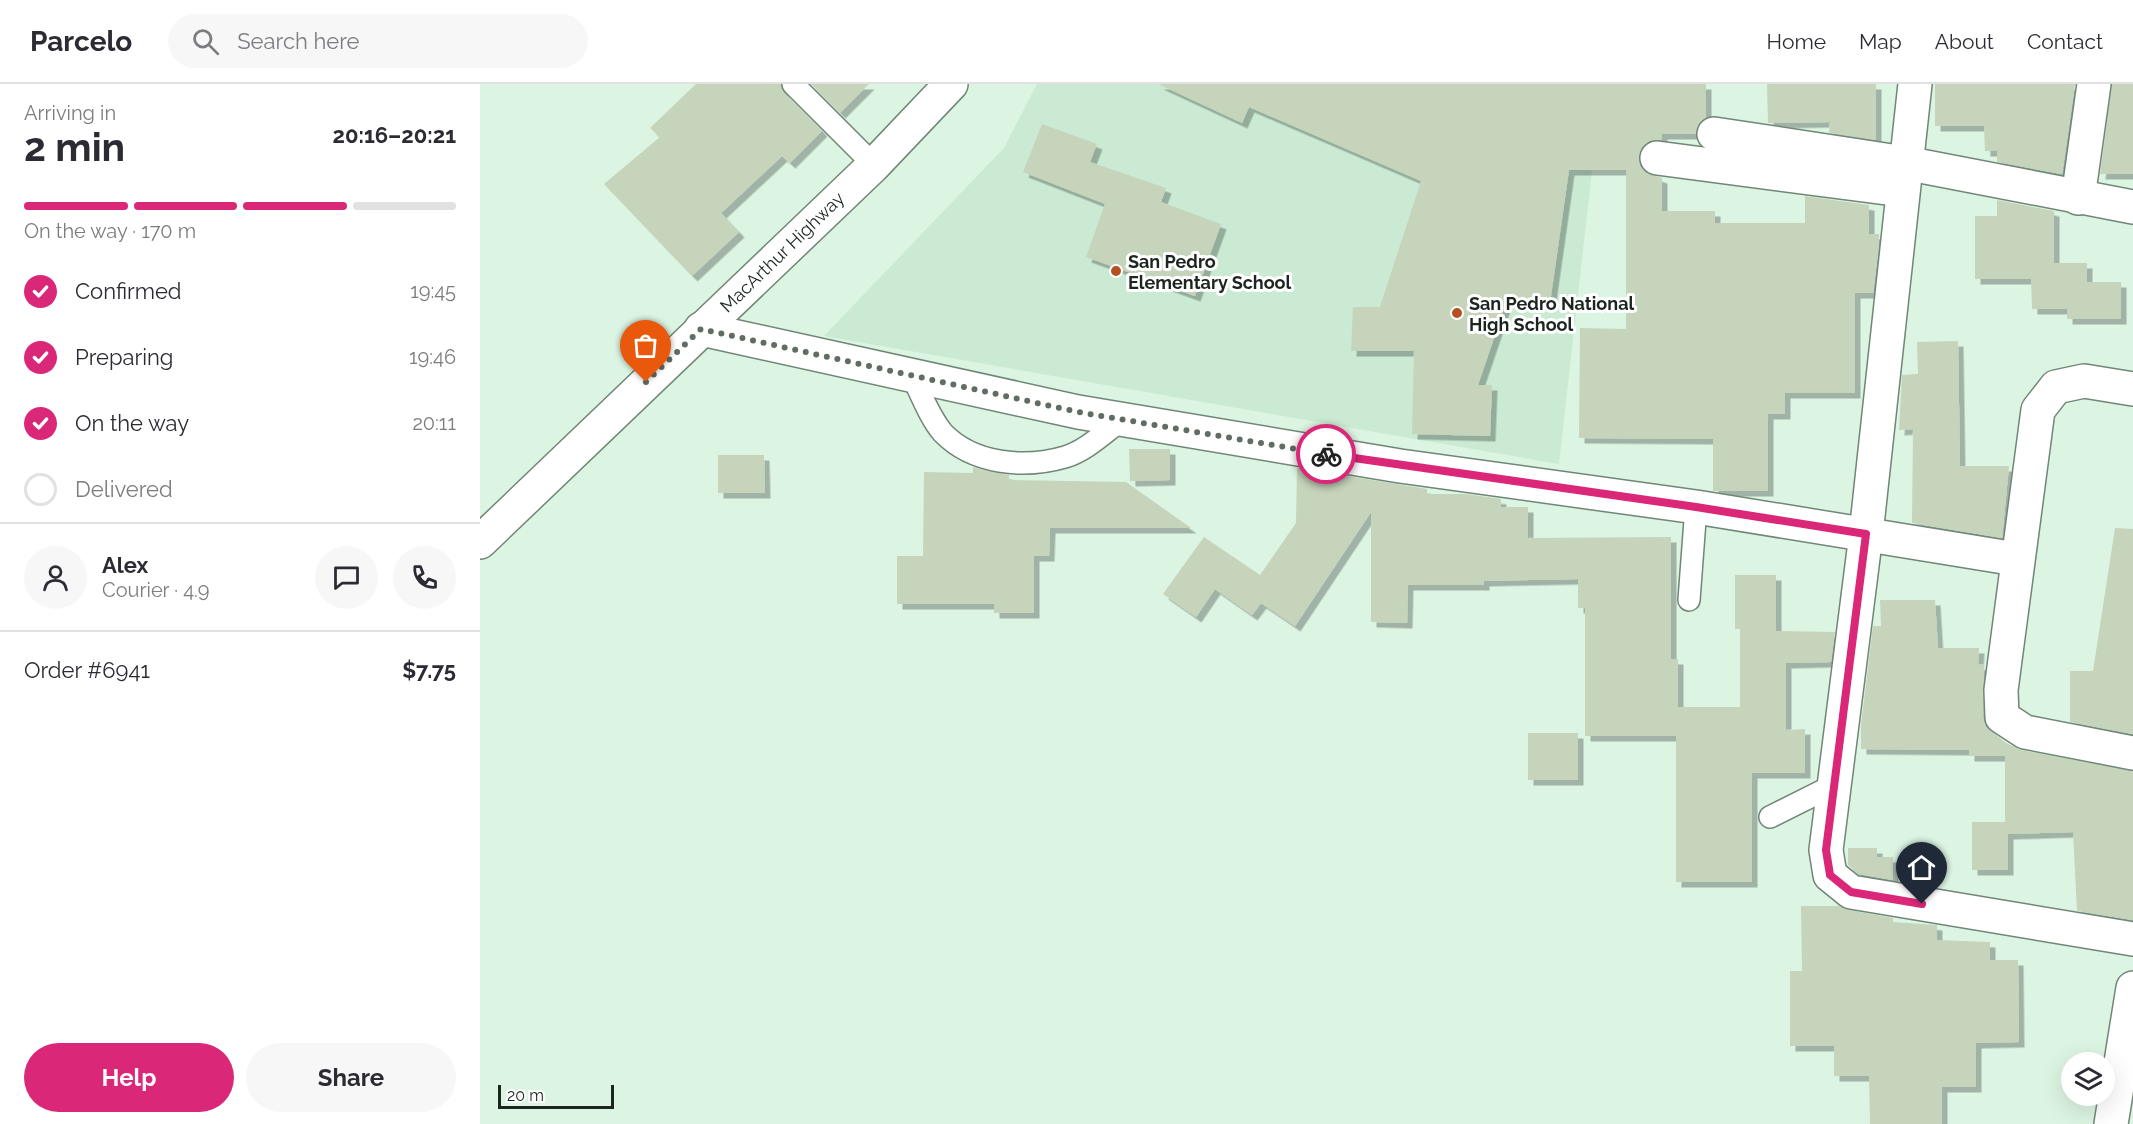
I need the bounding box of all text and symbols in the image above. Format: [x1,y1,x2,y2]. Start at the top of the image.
search box [168,14,588,68]
text: Parcelo [30,25,132,58]
icon: search [189,25,222,58]
text: Search here [237,28,359,54]
text: Home [1767,29,1826,54]
text: Map [1859,29,1902,54]
text: About [1935,29,1994,54]
text: Contact [2027,29,2103,54]
text: Arriving in [24,101,116,125]
text: 20:16–20:21 [333,122,456,148]
text: 2 min [24,124,125,170]
street label: MacArthur Highway [716,187,848,316]
text: On the way · 170 m [24,219,196,243]
place label: San Pedro Elementary School [1128,251,1292,293]
marker: San Pedro Elementary School [1109,264,1123,278]
icon: check [24,275,57,308]
text: Confirmed [75,278,182,304]
text: 19:45 [410,279,456,303]
place label: San Pedro National High School [1469,293,1634,335]
marker: San Pedro National High School [1450,306,1464,320]
pin [620,320,671,382]
icon: bag [629,329,662,362]
icon: check [24,341,57,374]
text: Preparing [75,344,173,370]
text: 19:46 [409,345,456,369]
icon: check [24,407,57,440]
text: On the way [75,410,189,436]
text: 20:11 [412,411,456,435]
courier [1296,424,1356,484]
icon: bike [1310,438,1343,471]
text: Delivered [75,476,173,502]
button: person [24,546,87,609]
button: chat [315,546,378,609]
button: phone [393,546,456,609]
text: Alex [102,552,148,578]
text: Courier · 4.9 [102,578,210,602]
text: Order #6941 [24,657,150,683]
text: $7.75 [402,657,456,683]
pin [1896,842,1947,904]
icon: home [1905,851,1938,884]
button: Help [24,1043,234,1112]
button: Share [246,1043,456,1112]
map controls [2061,1052,2115,1106]
button: layers [2061,1052,2115,1106]
scale bar [498,1082,614,1110]
text: 20 m [507,1086,544,1105]

